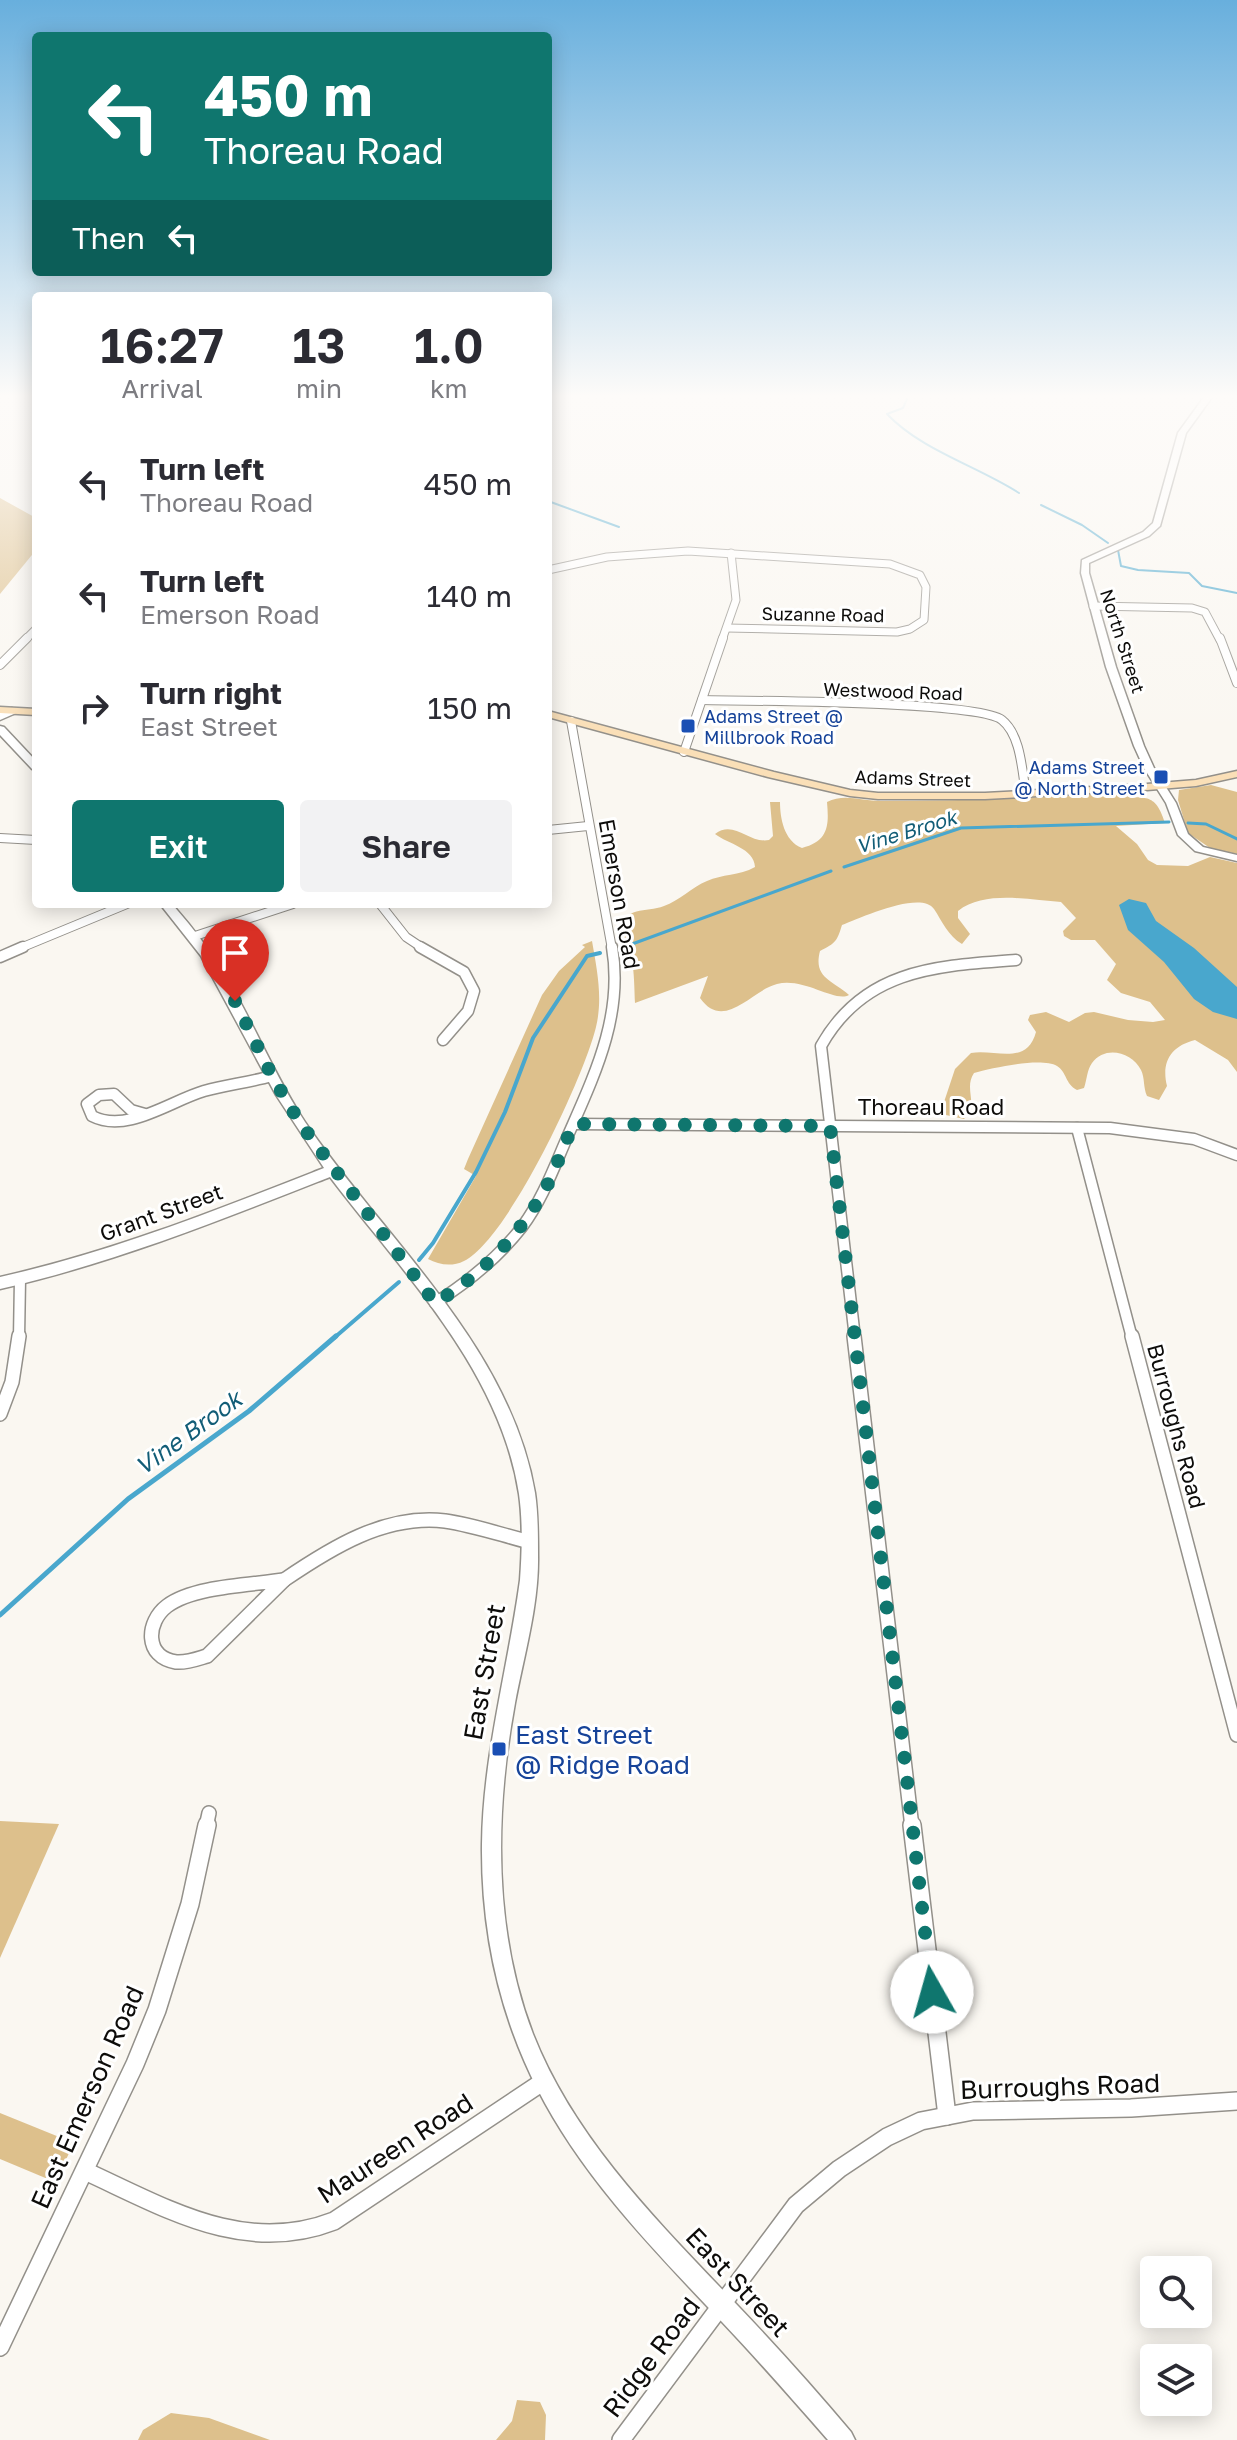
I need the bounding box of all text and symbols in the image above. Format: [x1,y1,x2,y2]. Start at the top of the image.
text: 450 m [204,61,373,128]
icon: left [72,64,176,168]
text: Thoreau Road [204,129,444,172]
icon: left [161,216,205,260]
text: Then [72,220,145,256]
text: 16:27 [100,316,224,374]
text: 13 [292,316,346,374]
text: 1.0 [414,316,484,374]
text: Arrival [121,373,203,404]
text: min [296,373,342,404]
text: km [430,373,468,404]
text: Turn left [140,451,265,487]
icon: left [72,462,116,506]
text: 450 m [424,466,512,502]
text: Thoreau Road [140,487,313,518]
text: Turn left [140,563,265,599]
icon: left [72,574,116,618]
text: 140 m [427,578,512,614]
street label: North Street [1096,586,1150,696]
text: Emerson Road [140,599,320,630]
street label: Suzanne Road [761,602,885,626]
text: Turn right [140,675,282,711]
street label: Westwood Road [823,678,963,704]
icon: right [72,686,116,730]
text: 150 m [427,690,512,726]
place label: Adams Street @ Millbrook Road [704,705,843,748]
text: East Street [140,711,278,742]
marker: Adams Street @ Millbrook Road [679,717,697,735]
place label: Adams Street @ North Street [1014,756,1145,799]
street label: Adams Street [854,765,972,791]
marker: Adams Street @ North Street [1152,768,1170,786]
button: Exit [72,800,284,892]
button: Share [300,800,512,892]
water label: Vine Brook [853,804,962,858]
street label: Emerson Road [594,817,646,971]
pin [201,919,269,1001]
icon: arrive [213,931,257,975]
street label: Thoreau Road [858,1093,1004,1120]
street label: Grant Street [96,1177,226,1247]
street label: Burroughs Road [1142,1341,1212,1511]
water label: Vine Brook [129,1382,249,1480]
street label: East Street [457,1601,511,1743]
place label: East Street @ Ridge Road [515,1719,690,1780]
marker: East Street @ Ridge Road [490,1740,508,1758]
position arrow [890,1950,974,2034]
street label: East Emerson Road [24,1981,150,2213]
street label: Burroughs Road [959,2067,1161,2105]
street label: Maureen Road [311,2086,479,2210]
street label: East Street [680,2221,796,2343]
map controls [1140,2256,1212,2416]
button: search [1140,2256,1212,2328]
street label: Ridge Road [596,2291,706,2423]
button: layers [1140,2344,1212,2416]

